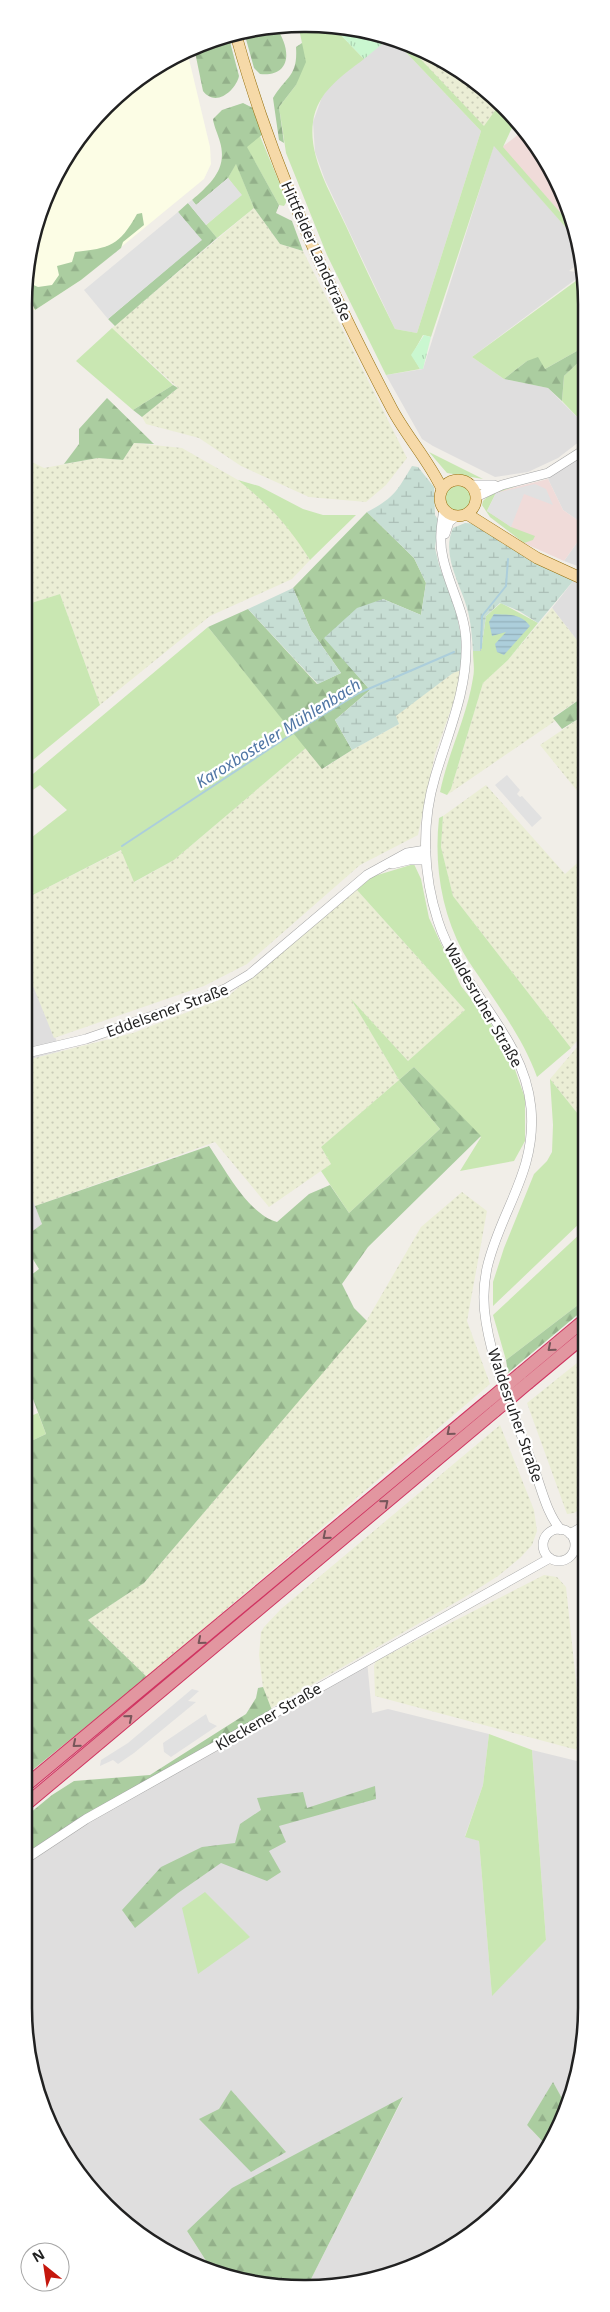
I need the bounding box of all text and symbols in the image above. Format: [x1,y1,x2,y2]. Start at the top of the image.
street label: Hittfelder Landstraße [277,178,357,324]
water label: Karoxbosteler Mühlenbach [192,673,364,793]
street label: Waldesruher Straße [440,939,528,1071]
street label: Eddelsener Straße [103,979,231,1041]
one-way arrow [548,1342,557,1350]
street label: Waldesruher Straße [484,1346,548,1484]
one-way arrow [447,1426,456,1434]
one-way arrow [380,1500,389,1509]
one-way arrow [322,1531,331,1540]
one-way arrow [198,1635,207,1643]
street label: Kleckener Straße [211,1678,325,1754]
one-way arrow [124,1715,133,1724]
one-way arrow [73,1739,82,1747]
north arrow [20,2242,70,2292]
text: N [29,2244,48,2266]

